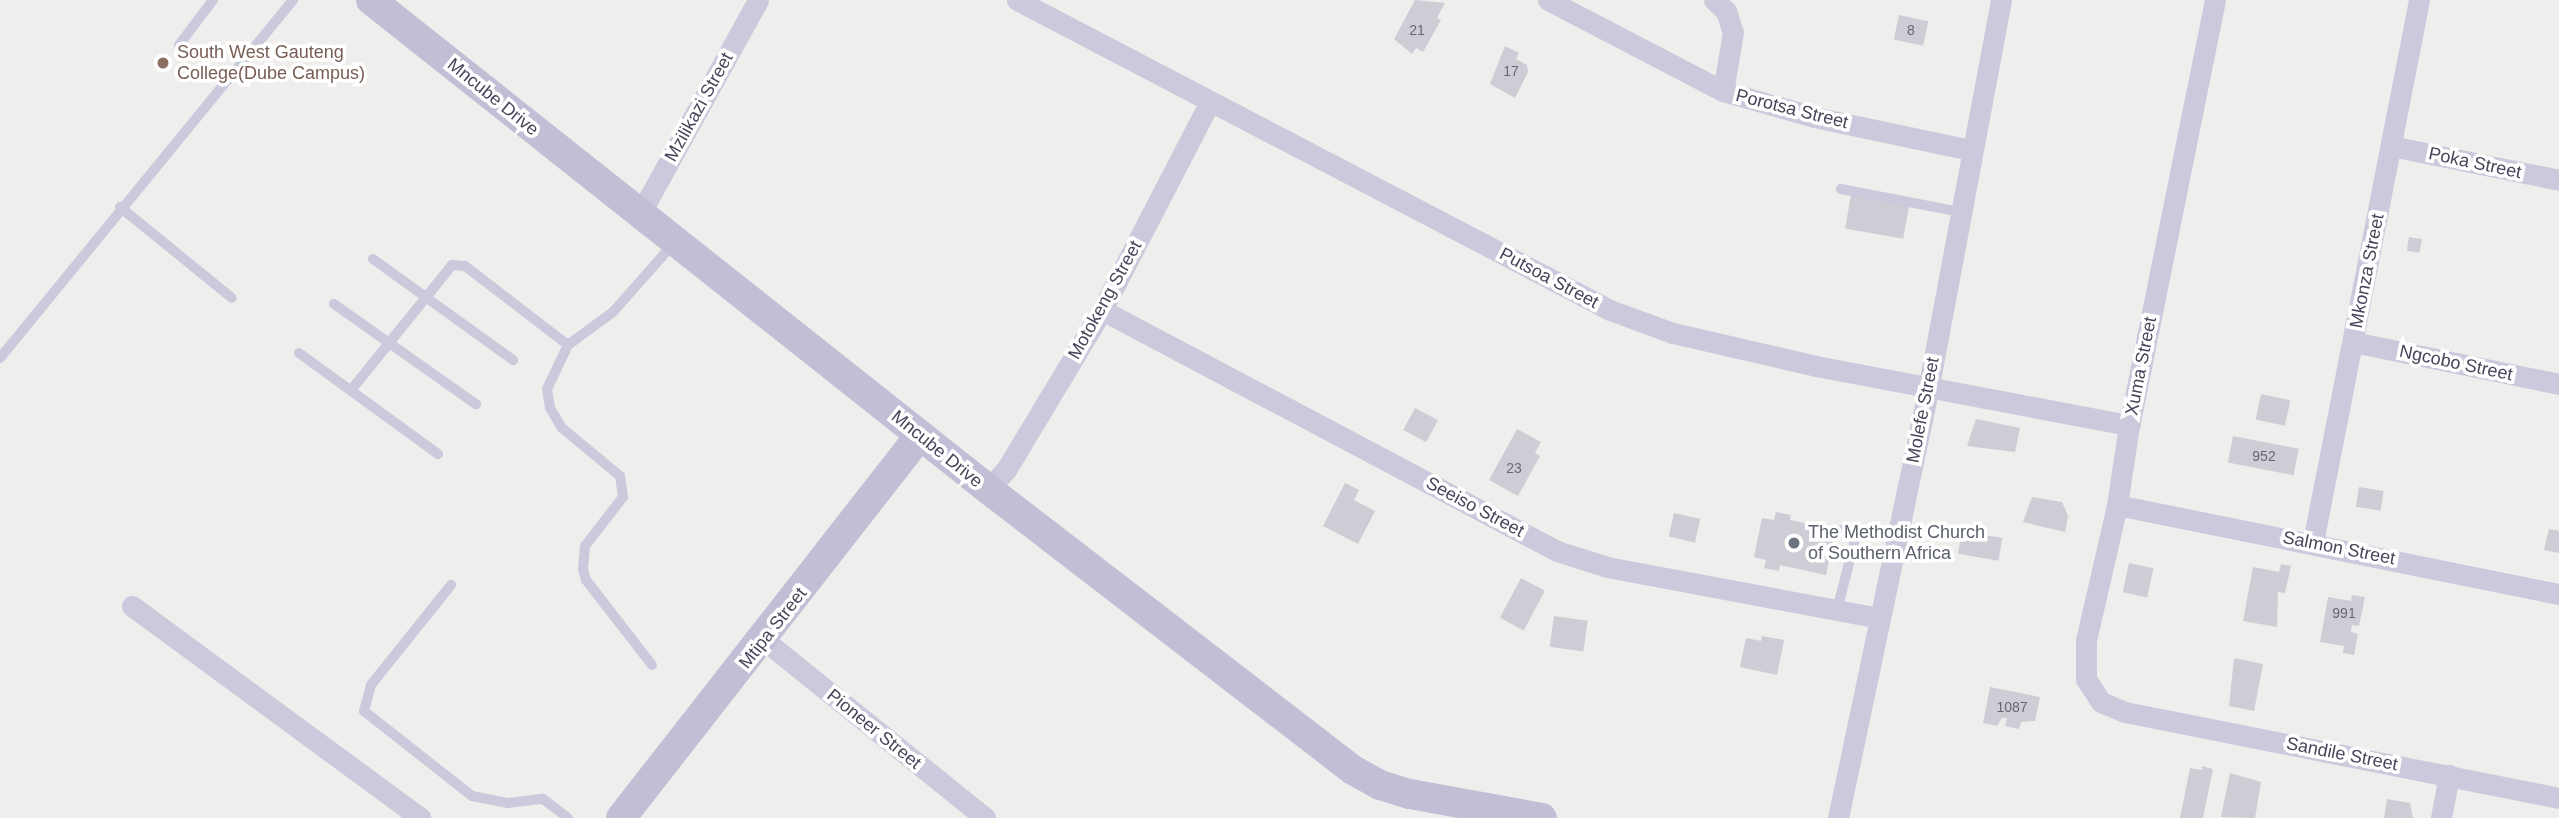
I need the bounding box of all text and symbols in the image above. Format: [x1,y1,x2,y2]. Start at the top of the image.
house number: 21 [1409,22,1425,38]
house number: 8 [1907,22,1915,38]
place label: South West Gauteng College(Dube Campus) [177,42,365,84]
street label: Mzilikazi Street [660,49,738,165]
street label: Mncube Drive [443,54,543,140]
marker: South West Gauteng College(Dube Campus) [155,55,171,71]
house number: 17 [1503,63,1519,79]
street label: Porotsa Street [1734,85,1850,133]
street label: Poka Street [2427,143,2523,183]
street label: Mkonza Street [2345,212,2389,330]
street label: Motokeng Street [1064,237,1146,363]
street label: Putsoa Street [1496,243,1602,313]
street label: Xuma Street [2121,315,2161,417]
street label: Ngcobo Street [2397,340,2515,386]
street label: Molefe Street [1902,355,1944,465]
street label: Mncube Drive [887,406,987,492]
house number: 952 [2252,448,2276,464]
house number: 23 [1506,460,1522,476]
street label: Seeiso Street [1422,472,1528,542]
place label: The Methodist Church of Southern Africa [1808,522,1985,564]
street label: Salmon Street [2281,527,2397,569]
marker: The Methodist Church of Southern Africa [1786,535,1802,551]
street label: Mtipa Street [735,583,811,673]
house number: 991 [2332,605,2356,621]
street label: Pioneer Street [822,684,926,774]
house number: 1087 [1996,699,2028,715]
street label: Sandile Street [2284,733,2400,775]

